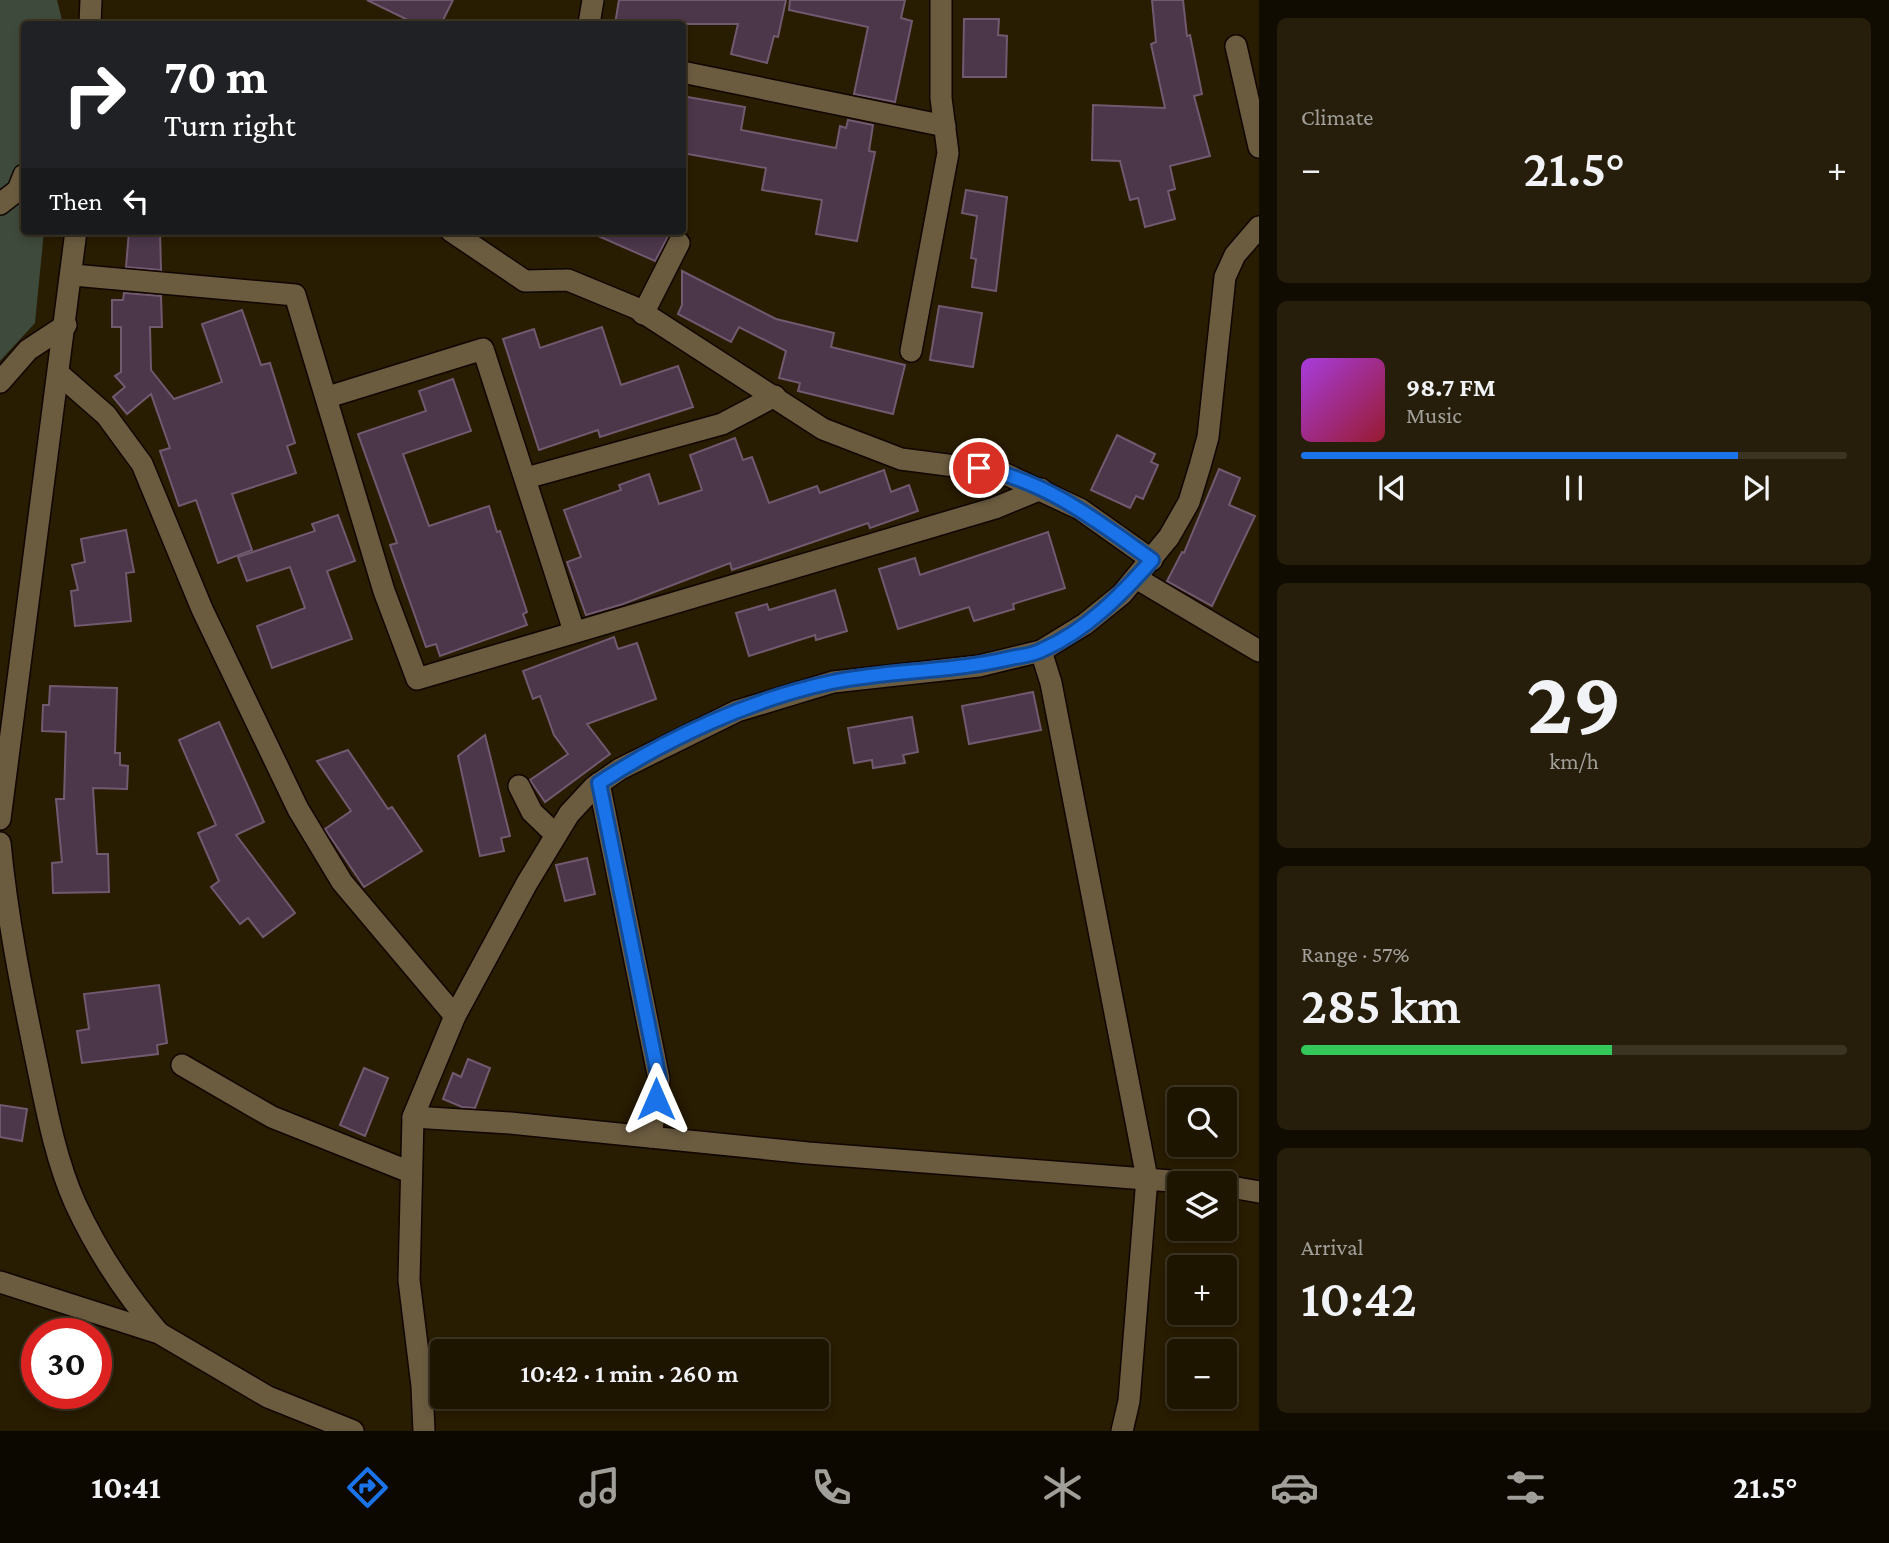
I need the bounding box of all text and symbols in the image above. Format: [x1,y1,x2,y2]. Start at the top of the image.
icon: right [49,49,140,140]
text: 70 m [164,49,268,104]
text: Climate [1301,104,1373,130]
text: Turn right [164,107,296,143]
text: 21.5° [1523,139,1625,197]
text: − [1301,147,1321,189]
text: + [1827,147,1847,189]
icon: left [117,182,155,220]
text: Then [49,187,103,216]
text: 98.7 FM [1406,373,1496,402]
text: Music [1406,402,1462,428]
pin [949,438,1009,498]
icon: arrive [960,449,998,487]
icon: previous [1373,469,1411,507]
icon: pause [1555,469,1593,507]
icon: next [1737,469,1775,507]
text: 29 [1526,651,1622,753]
text: km/h [1549,748,1599,774]
text: Range · 57% [1301,941,1410,967]
text: 285 km [1301,976,1461,1034]
position arrow [619,1062,693,1136]
map controls [1167,1087,1237,1409]
button: search [1167,1087,1237,1157]
button: layers [1167,1171,1237,1241]
text: Arrival [1301,1234,1364,1260]
button: + [1167,1255,1237,1325]
text: 10:42 [1301,1269,1417,1327]
speed limit sign: 30 [21,1318,112,1409]
button: − [1167,1339,1237,1409]
text: 10:42 · 1 min · 260 m [520,1359,739,1388]
icon: directions [343,1463,392,1512]
icon: music [575,1463,624,1512]
icon: phone [807,1463,856,1512]
icon: climate [1038,1463,1087,1512]
icon: car [1270,1463,1319,1512]
icon: filters [1501,1463,1550,1512]
text: 10:41 [91,1469,161,1505]
text: 21.5° [1733,1469,1798,1505]

